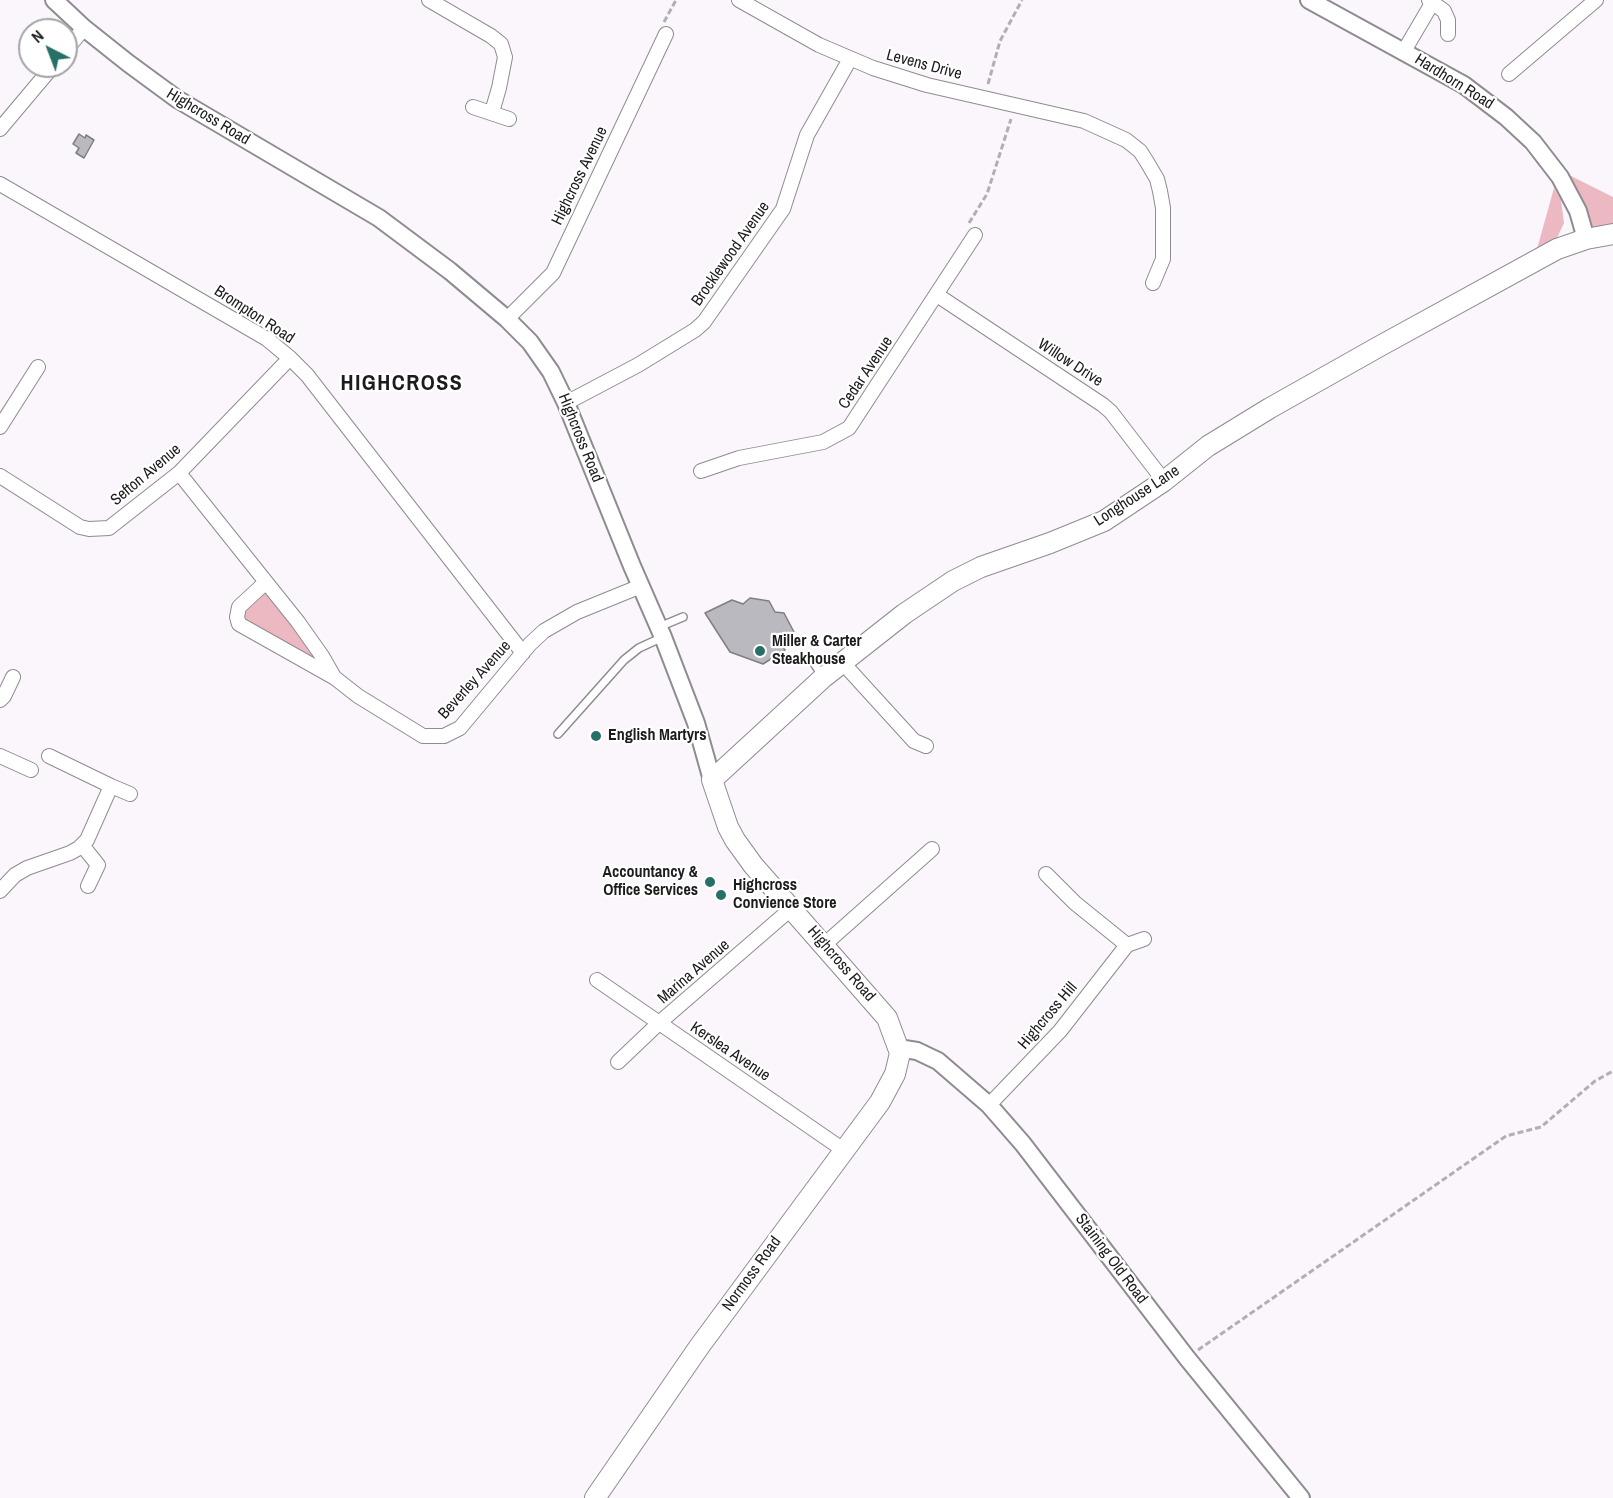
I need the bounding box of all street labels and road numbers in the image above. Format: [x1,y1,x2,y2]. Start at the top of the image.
street label: Levens Drive [884,46,964,84]
street label: Hardhorn Road [1411,50,1497,114]
street label: Highcross Road [163,85,253,149]
street label: Highcross Avenue [548,124,612,228]
street label: Brocklewood Avenue [688,198,774,310]
street label: Brompton Road [210,282,298,348]
street label: Cedar Avenue [835,333,897,413]
street label: Willow Drive [1034,335,1106,391]
street label: Highcross Road [553,391,607,485]
street label: Sefton Avenue [107,440,185,510]
street label: Longhouse Lane [1091,461,1183,531]
street label: Beverley Avenue [435,637,515,723]
street label: Highcross Road [803,922,879,1006]
street label: Marina Avenue [654,936,734,1008]
street label: Highcross Hill [1014,979,1082,1053]
street label: Kerslea Avenue [686,1018,774,1086]
street label: Staining Old Road [1071,1210,1151,1308]
street label: Normoss Road [719,1233,785,1315]

